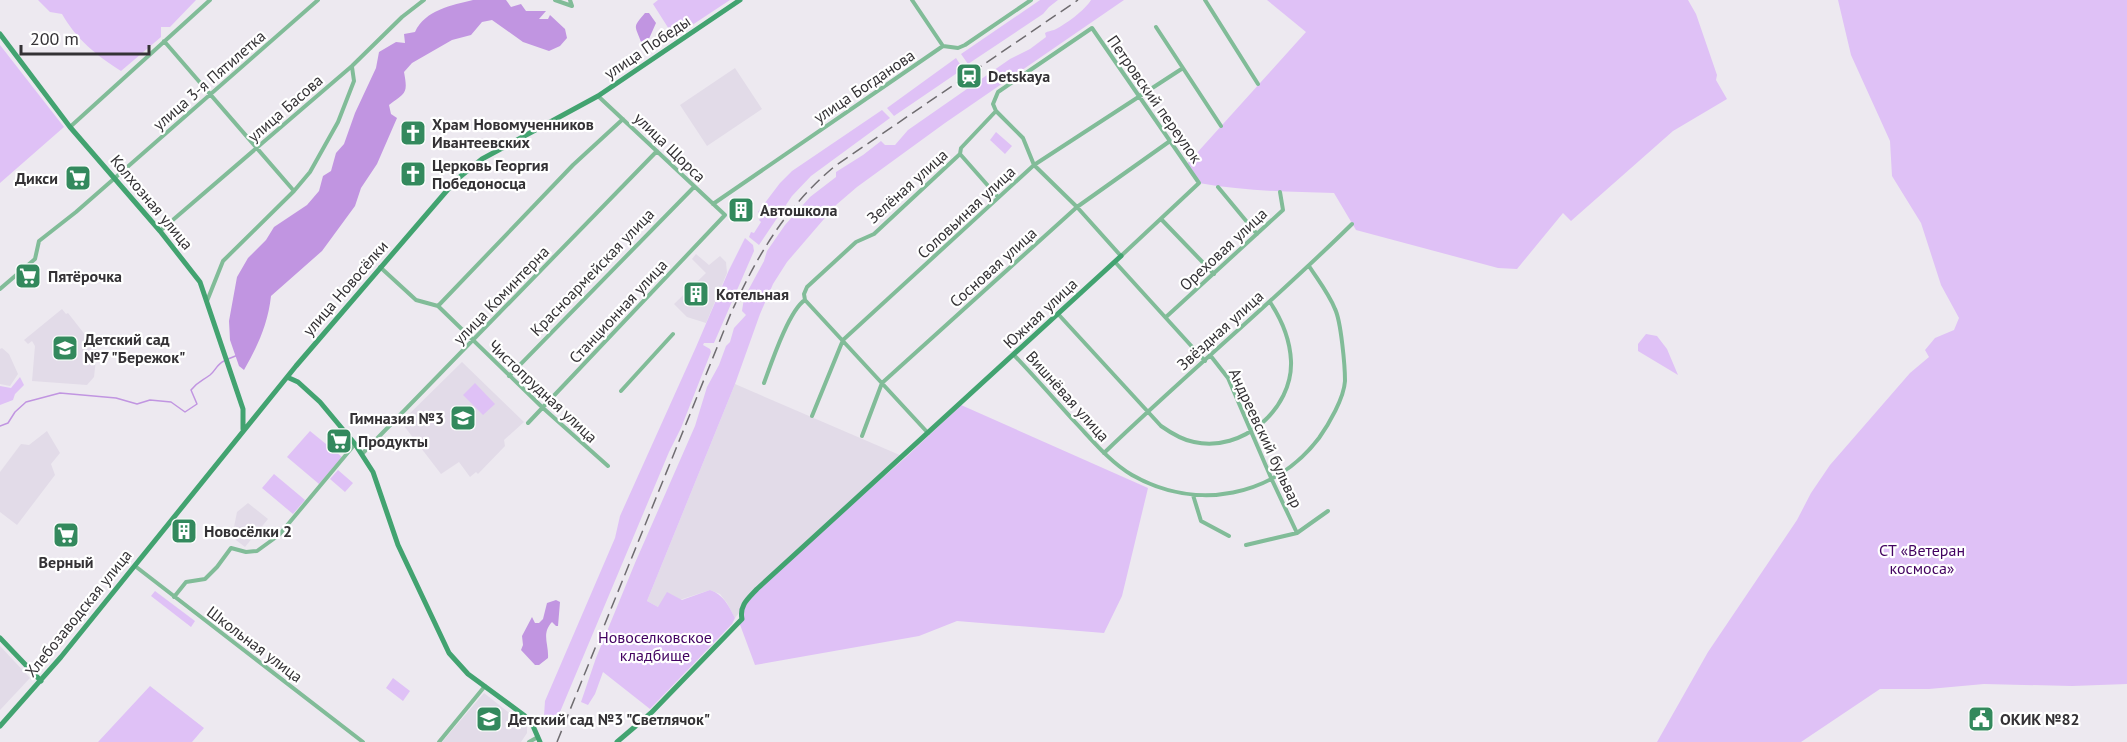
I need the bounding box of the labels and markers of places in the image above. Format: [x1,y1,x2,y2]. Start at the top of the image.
station icon: Detskaya [954,61,984,91]
place label: Detskaya [988,66,1050,86]
place label: Храм Новомученников Ивантеевских [432,114,594,152]
church icon: Храм Новомученников Ивантеевских [398,118,428,148]
place label: Церковь Георгия Победоносца [432,155,549,193]
church icon: Церковь Георгия Победоносца [398,159,428,189]
supermarket icon: Дикси [63,163,93,193]
place label: Дикси [15,168,58,188]
building icon: Автошкола [726,195,756,225]
place label: Автошкола [760,200,837,220]
supermarket icon: Пятёрочка [13,261,43,291]
place label: Пятёрочка [48,266,122,286]
building icon: Котельная [681,279,711,309]
place label: Котельная [716,284,789,304]
place label: Детский сад №7 "Бережок" [84,329,185,367]
school or university icon: Детский сад №7 "Бережок" [50,333,80,363]
school or university icon: Гимназия №3 [448,403,478,433]
place label: Гимназия №3 [349,408,444,428]
supermarket icon: Продукты [324,426,354,456]
place label: Продукты [358,431,428,451]
building icon: Новосёлки 2 [169,516,199,546]
supermarket icon: Верный [51,520,81,550]
place label: Новосёлки 2 [204,521,292,541]
place label: Верный [39,552,93,572]
school or university icon: Детский сад №3 "Светлячок" [474,704,504,734]
public building icon: ОКИК №82 [1966,704,1996,734]
place label: Детский сад №3 "Светлячок" [508,709,710,729]
place label: ОКИК №82 [2000,709,2080,729]

